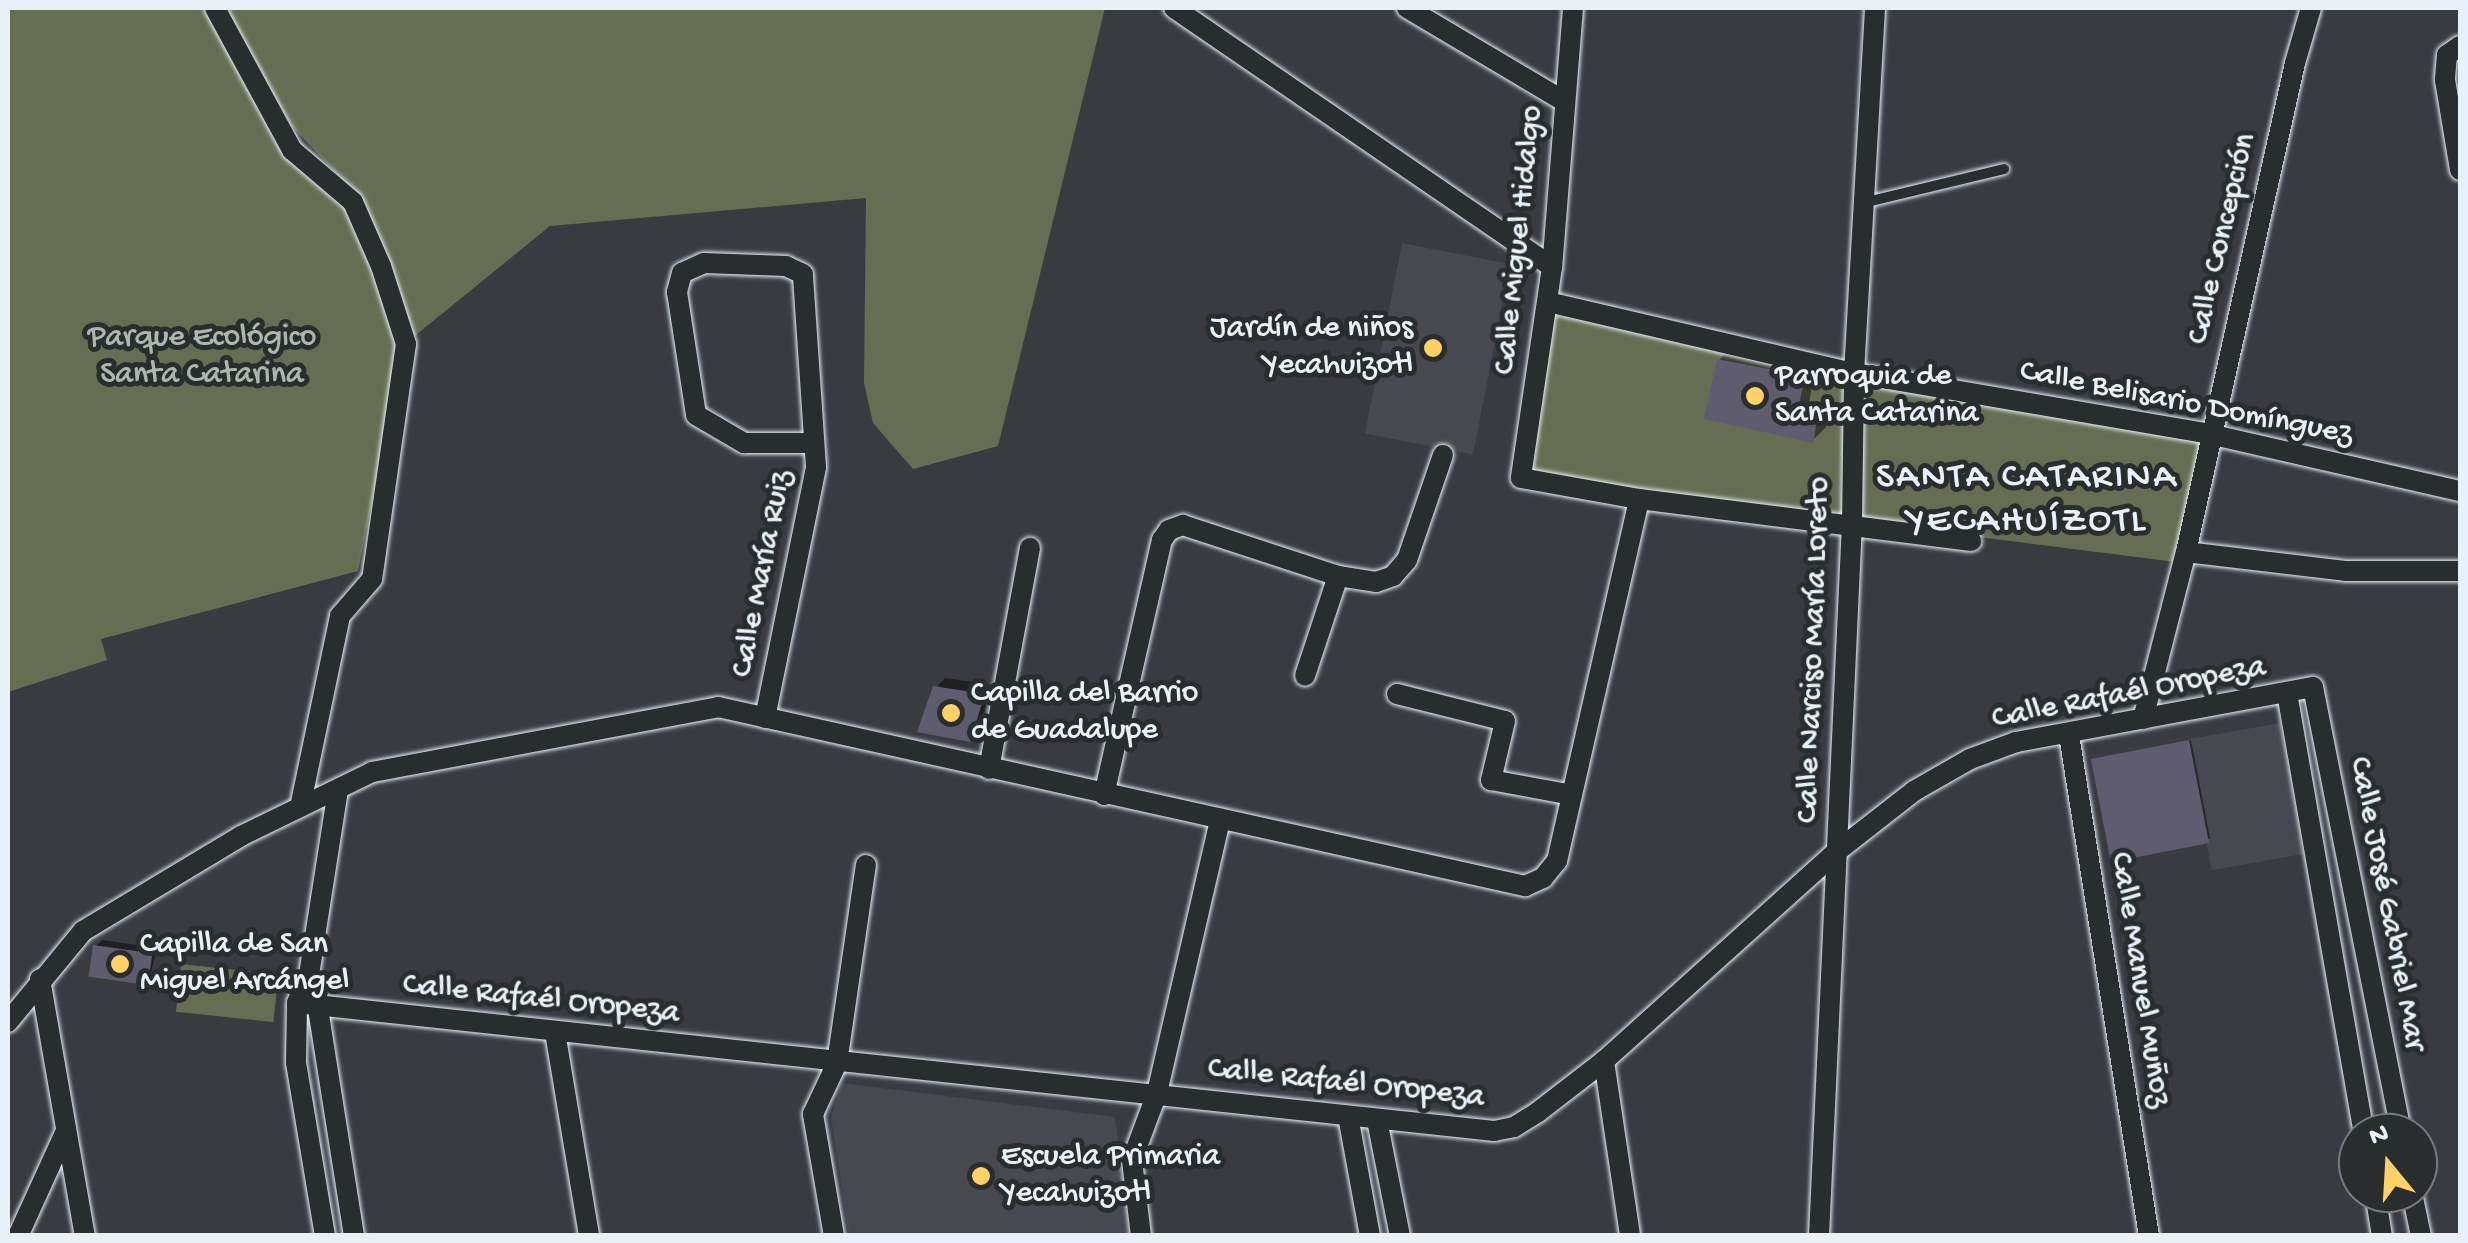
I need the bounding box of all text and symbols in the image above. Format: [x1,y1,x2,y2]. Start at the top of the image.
street label: Calle Miguel Hidalgo [1487,104,1553,376]
street label: Calle Concepción [2180,130,2266,348]
place label: Jardín de niños Yecahuizotl [1210,311,1413,386]
park label: Parque Ecológico Santa Catarina [88,320,316,395]
marker: Jardín de niños Yecahuizotl [1422,337,1444,359]
street label: Calle Belisario Domínguez [2016,353,2356,455]
place label: Parroquia de Santa Catarina [1775,359,1978,434]
marker: Parroquia de Santa Catarina [1744,385,1766,407]
district label: SANTA CATARINA YECAHUÍZOTL [1876,456,2178,546]
street label: Calle María Ruiz [724,467,802,681]
street label: Calle Narciso María Loreto [1790,476,1840,824]
street label: Calle Rafaél Oropeza [1989,649,2269,739]
place label: Capilla del Barrio de Guadalupe [971,676,1198,751]
marker: Capilla del Barrio de Guadalupe [940,702,962,724]
street label: Calle José Gabriel Mar [2339,754,2433,1054]
street label: Calle Manuel Muñoz [2100,850,2178,1110]
place label: Capilla de San Miguel Arcángel [140,927,349,1002]
marker: Capilla de San Miguel Arcángel [109,953,131,975]
street label: Calle Rafaél Oropeza [401,966,681,1034]
street label: Calle Rafaél Oropeza [1206,1050,1486,1118]
north arrow [2338,1113,2438,1213]
text: N [2365,1117,2393,1154]
place label: Escuela Primaria Yecahuizotl [1001,1139,1220,1214]
marker: Escuela Primaria Yecahuizotl [970,1165,992,1187]

